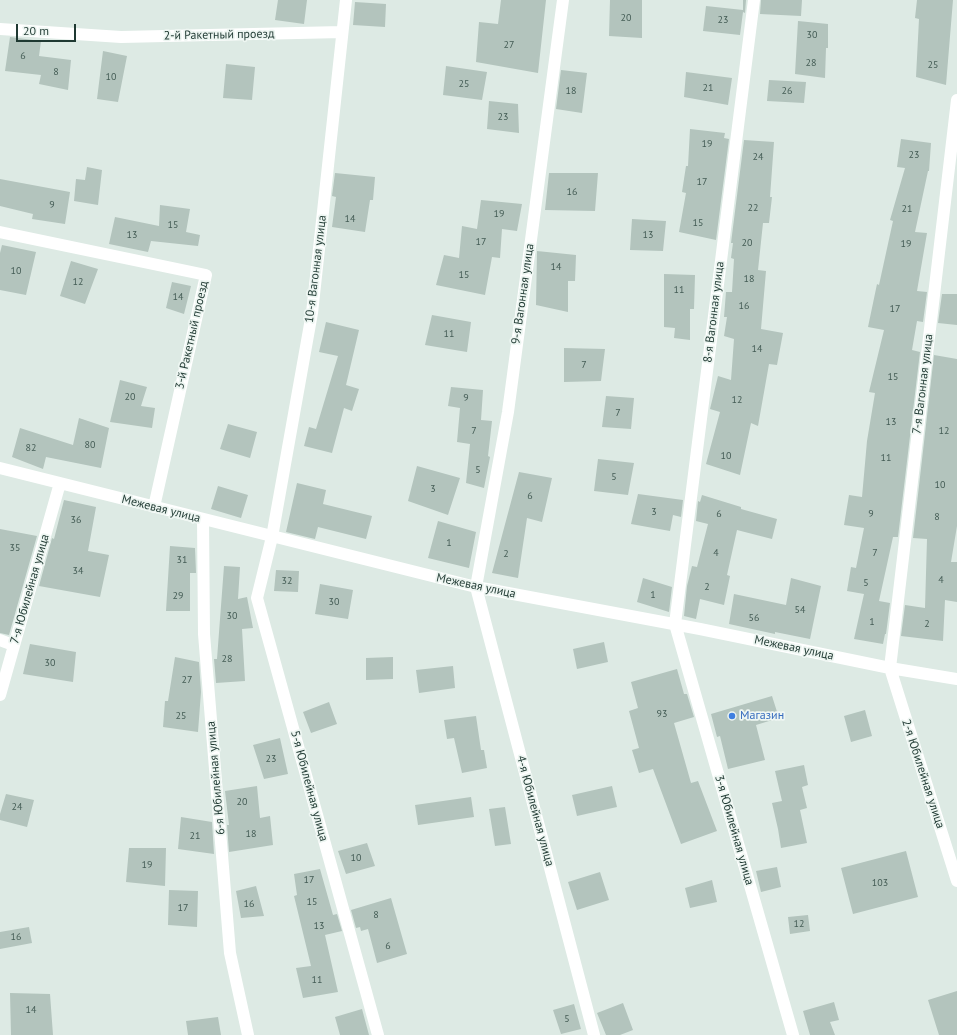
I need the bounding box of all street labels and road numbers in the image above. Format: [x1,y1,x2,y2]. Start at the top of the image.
street label: 2-й Ракетный проезд [164,27,274,43]
street label: 10-я Вагонная улица [302,214,330,324]
street label: 9-я Вагонная улица [509,243,537,345]
street label: 8-я Вагонная улица [701,261,727,363]
street label: 3-й Ракетный проезд [173,279,211,391]
street label: 7-я Вагонная улица [910,333,936,435]
street label: Межевая улица [120,492,202,526]
street label: 7-я Юбилейная улица [7,533,53,645]
street label: Межевая улица [435,571,517,601]
street label: Межевая улица [753,633,835,663]
street label: 2-я Юбилейная улица [899,718,947,830]
street label: 6-я Юбилейная улица [204,721,228,835]
street label: 5-я Юбилейная улица [287,729,331,843]
street label: 4-я Юбилейная улица [513,754,557,868]
street label: 3-я Юбилейная улица [711,773,757,887]

